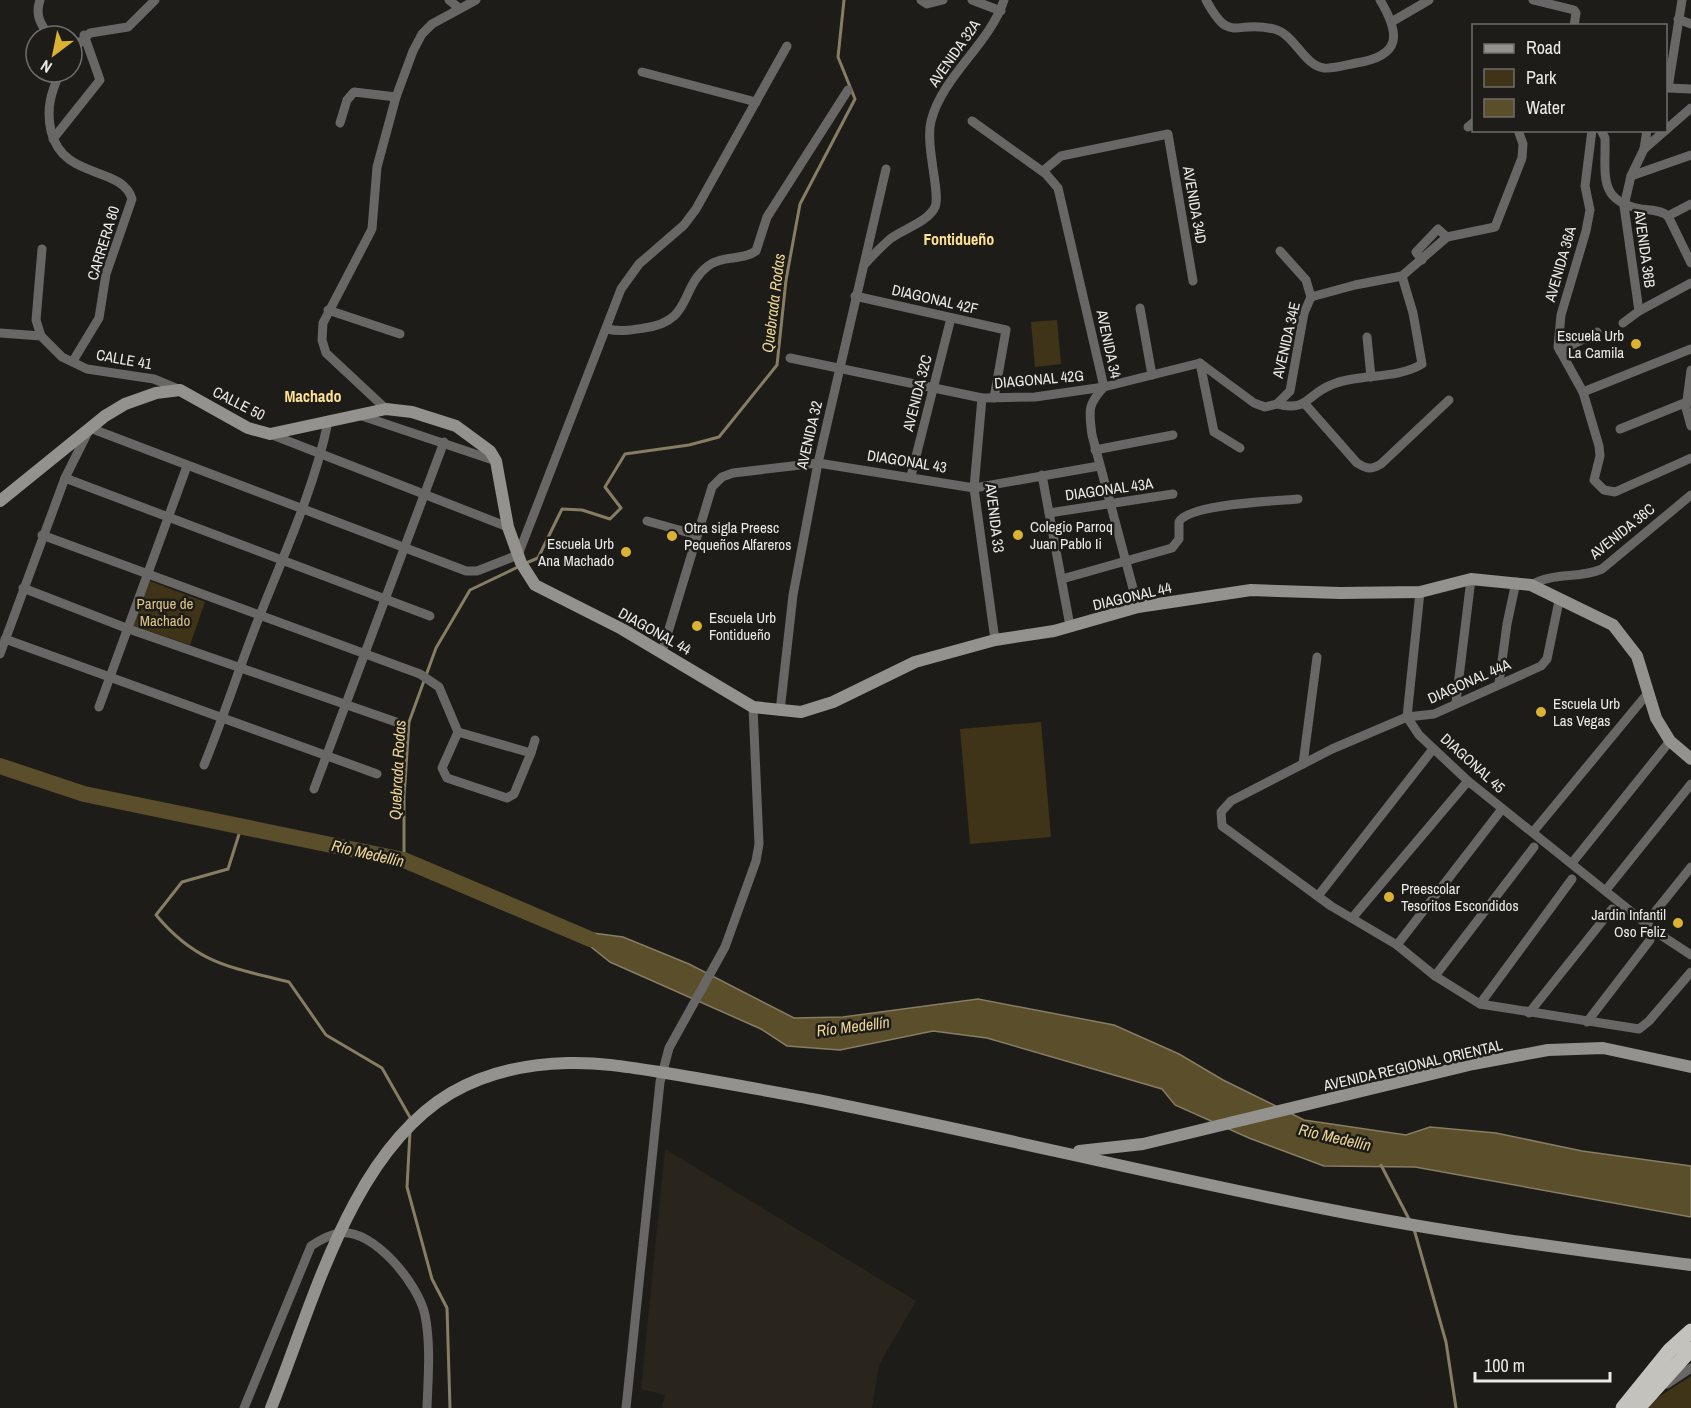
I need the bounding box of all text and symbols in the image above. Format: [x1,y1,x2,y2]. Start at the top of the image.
street label: AVENIDA 32A [923,14,985,92]
north arrow [24,24,84,84]
legend [1472,24,1667,132]
text: Road [1526,35,1561,60]
text: N [36,55,56,79]
text: Park [1526,65,1557,90]
text: Water [1526,95,1565,120]
street label: AVENIDA 34D [1178,164,1212,246]
street label: CARRERA 80 [82,203,124,283]
street label: AVENIDA 36B [1629,208,1661,289]
street label: AVENIDA 36A [1539,223,1581,305]
district label: Fontidueño [924,228,994,250]
water label: Quebrada Rodas [756,252,790,354]
street label: DIAGONAL 42F [890,279,980,319]
street label: AVENIDA 34E [1267,300,1305,381]
street label: AVENIDA 34 [1091,307,1127,380]
place label: Escuela Urb La Camila [1557,325,1624,363]
marker: Escuela Urb La Camila [1629,337,1643,351]
street label: CALLE 41 [95,344,154,374]
street label: AVENIDA 32C [897,352,937,435]
street label: DIAGONAL 42G [993,365,1085,393]
street label: CALLE 50 [209,381,269,425]
district label: Machado [285,385,341,407]
street label: AVENIDA 32 [791,399,827,472]
street label: DIAGONAL 43 [866,444,948,478]
street label: DIAGONAL 43A [1064,472,1155,506]
street label: AVENIDA 33 [980,481,1010,554]
street label: AVENIDA 36C [1584,498,1659,564]
place label: Colegio Parroq Juan Pablo Ii [1030,516,1113,554]
place label: Otra sigla Preesc Pequeños Alfareros [684,517,791,555]
marker: Colegio Parroq Juan Pablo Ii [1011,528,1025,542]
marker: Otra sigla Preesc Pequeños Alfareros [665,529,679,543]
place label: Escuela Urb Ana Machado [537,533,614,571]
marker: Escuela Urb Ana Machado [619,545,633,559]
street label: DIAGONAL 44 [1091,577,1174,615]
park label: Parque de Machado [137,593,194,631]
street label: DIAGONAL 44 [615,602,695,660]
place label: Escuela Urb Fontidueño [709,607,776,645]
marker: Escuela Urb Fontidueño [690,619,704,633]
street label: DIAGONAL 44A [1424,653,1514,709]
place label: Escuela Urb Las Vegas [1553,693,1620,731]
marker: Escuela Urb Las Vegas [1534,705,1548,719]
water label: Quebrada Rodas [383,719,411,820]
street label: DIAGONAL 45 [1436,728,1510,798]
water label: Río Medellín [330,834,406,872]
place label: Preescolar Tesoritos Escondidos [1401,878,1519,916]
marker: Preescolar Tesoritos Escondidos [1382,890,1396,904]
place label: Jardin Infantil Oso Feliz [1591,904,1666,942]
marker: Jardin Infantil Oso Feliz [1671,916,1685,930]
water label: Río Medellín [815,1011,891,1041]
street label: AVENIDA REGIONAL ORIENTAL [1321,1034,1505,1096]
water label: Río Medellín [1297,1118,1373,1156]
scale bar [1475,1345,1610,1383]
text: 100 m [1484,1353,1525,1378]

